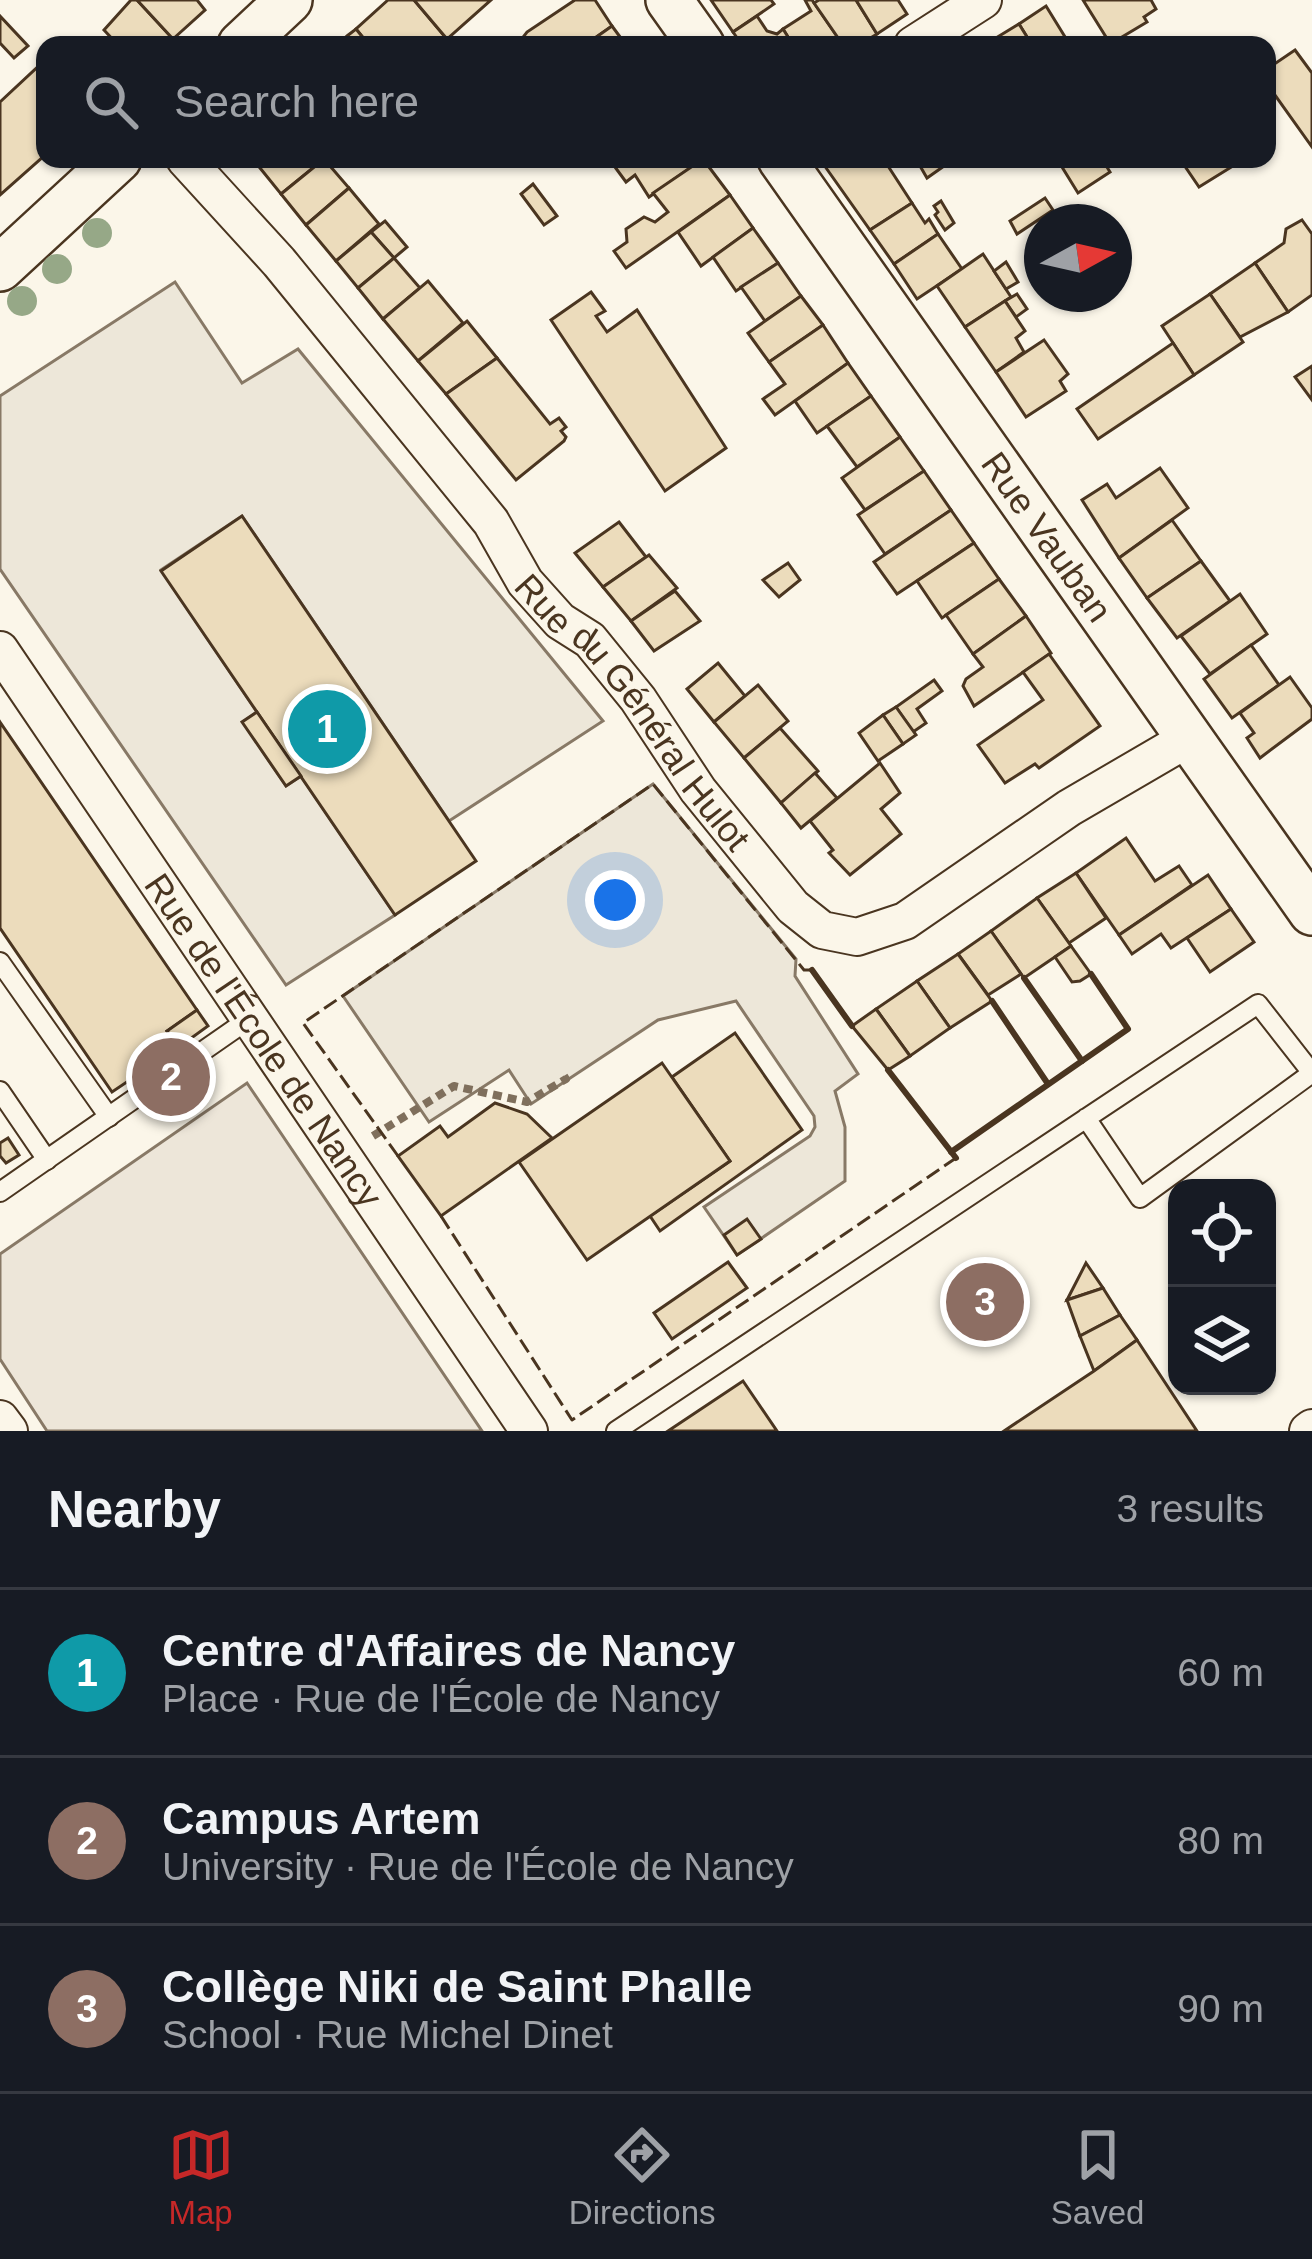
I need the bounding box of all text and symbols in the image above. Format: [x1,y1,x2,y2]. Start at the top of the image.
search box [36,36,1276,168]
icon: search [78,69,144,135]
text: Search here [174,76,419,127]
north arrow [1024,204,1132,312]
street label: Rue Vauban [974,444,1121,629]
street label: Rue du Général Hulot [507,565,759,858]
pin: 1 [288,684,366,774]
street label: Rue de l'École de Nancy [137,866,391,1214]
your location [585,870,645,930]
pin: 2 [132,1032,210,1122]
map controls [1168,1179,1276,1395]
button: locate [1168,1179,1276,1287]
pin: 3 [946,1257,1024,1347]
button: layers [1168,1287,1276,1395]
text: Nearby [48,1481,221,1538]
text: 3 results [1117,1487,1264,1530]
text: Centre d'Affaires de Nancy [162,1625,735,1676]
text: 1 [76,1651,98,1694]
text: 60 m [1177,1651,1264,1694]
text: Place · Rue de l'École de Nancy [162,1677,720,1720]
text: Campus Artem [162,1793,480,1844]
text: 2 [76,1819,98,1862]
text: 80 m [1177,1819,1264,1862]
text: University · Rue de l'École de Nancy [162,1845,794,1888]
text: Collège Niki de Saint Phalle [162,1961,752,2012]
text: 3 [76,1987,98,2030]
text: 90 m [1177,1987,1264,2030]
text: School · Rue Michel Dinet [162,2013,613,2056]
tab: Map [168,2122,234,2232]
tab: Directions [569,2122,716,2232]
tab: Saved [1051,2122,1144,2232]

